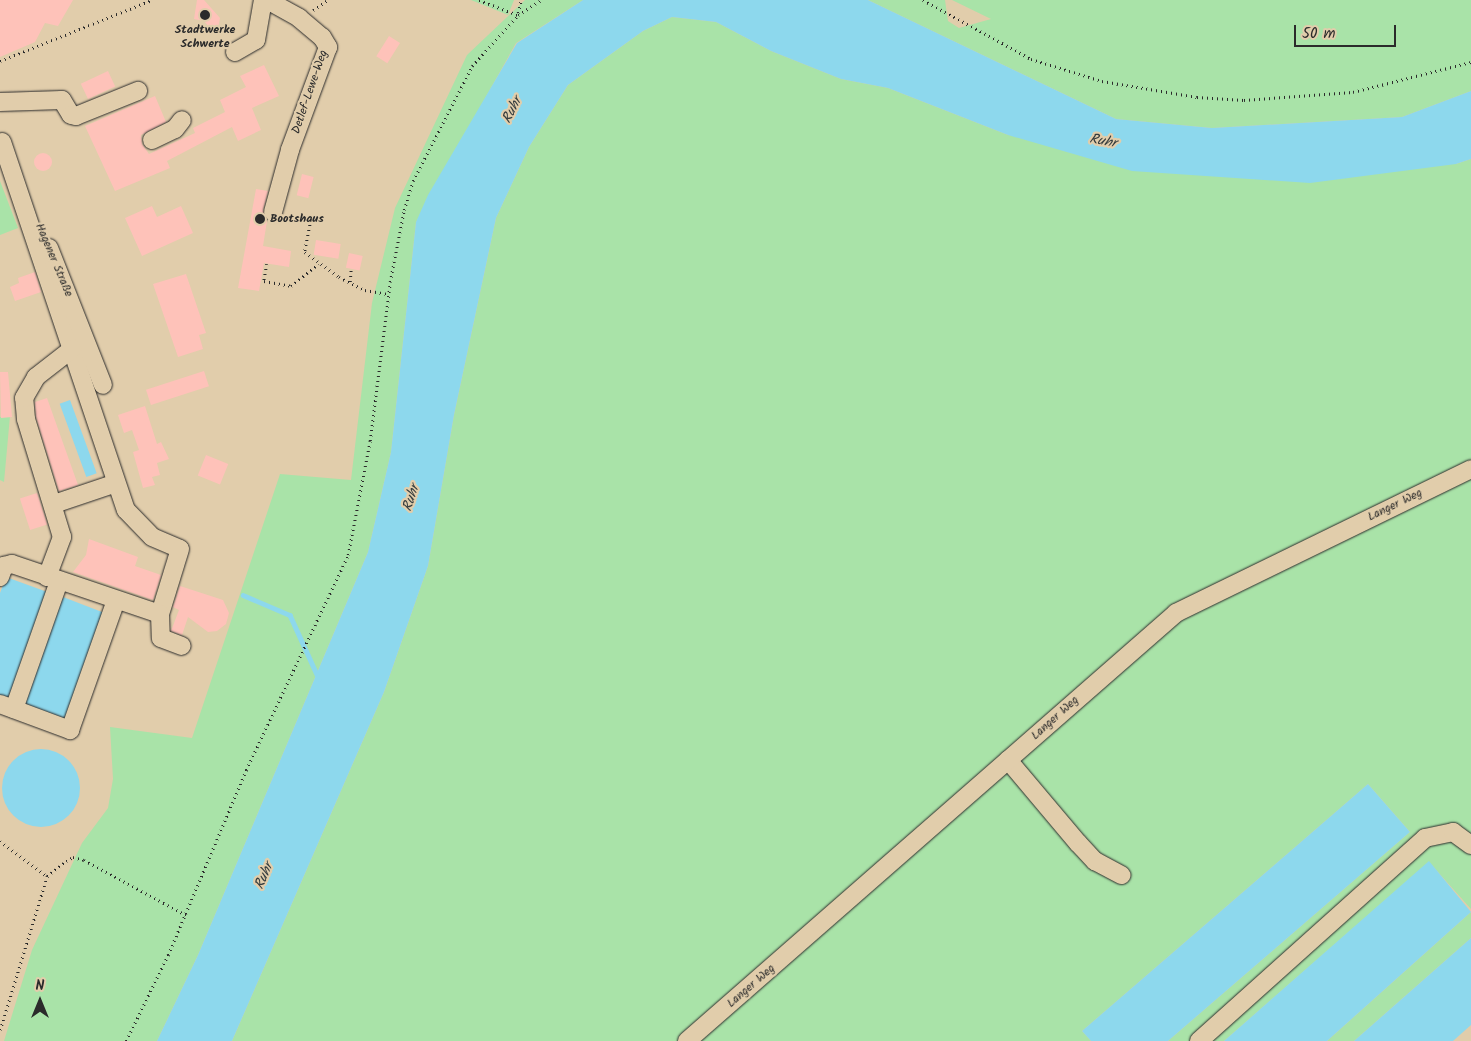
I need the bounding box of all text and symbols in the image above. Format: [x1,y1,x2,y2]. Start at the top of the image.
marker: Stadtwerke Schwerte [199,9,211,21]
scale bar [1296,15,1398,47]
text: 50 m [1302,22,1336,46]
place label: Stadtwerke Schwerte [175,23,235,51]
street label: Detlef-Lewe-Weg [289,48,331,136]
water label: Ruhr [499,94,525,126]
water label: Ruhr [1088,130,1118,152]
place label: Bootshaus [270,212,324,226]
marker: Bootshaus [254,213,266,225]
street label: Hagener Straße [32,221,76,299]
water label: Ruhr [399,483,423,513]
street label: Langer Weg [1365,486,1425,524]
street label: Langer Weg [1028,693,1082,743]
water label: Ruhr [251,860,277,892]
street label: Langer Weg [724,961,778,1011]
text: N [36,975,44,997]
north arrow [15,976,65,1026]

